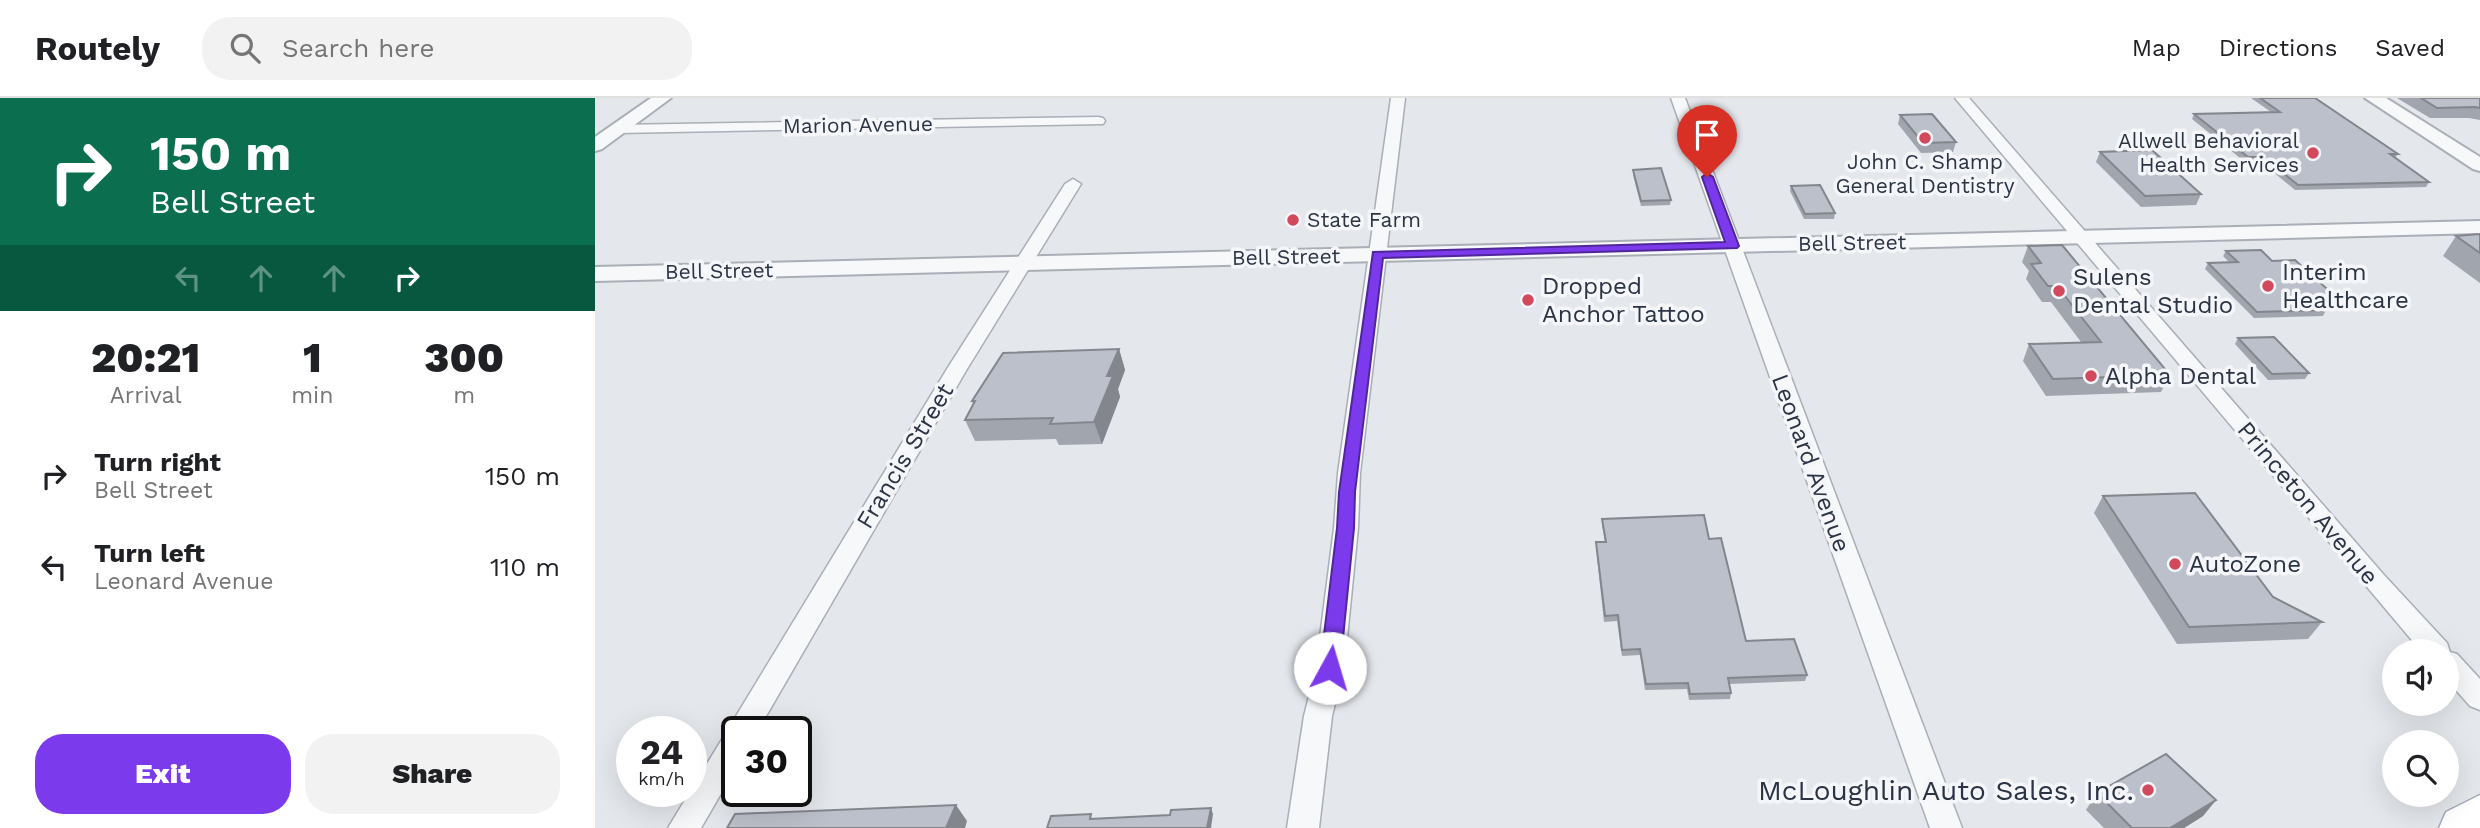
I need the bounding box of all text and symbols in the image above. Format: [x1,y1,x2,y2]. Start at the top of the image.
search box [202,17,692,80]
text: Routely [35,29,160,68]
icon: search [226,29,264,67]
text: Search here [282,33,434,63]
text: Map [2132,34,2181,62]
text: Directions [2219,34,2337,62]
text: Saved [2375,34,2445,62]
pin [1677,105,1737,177]
street label: Marion Avenue [783,111,933,138]
icon: arrive [1688,116,1726,154]
text: 150 m [150,124,291,182]
icon: right [35,126,126,217]
place label: Allwell Behavioral Health Services [2118,128,2300,177]
marker: John C. Shamp General Dentistry [1917,130,1933,146]
marker: Allwell Behavioral Health Services [2305,145,2321,161]
place label: John C. Shamp General Dentistry [1835,149,2015,198]
text: Bell Street [150,183,315,221]
place label: State Farm [1307,207,1421,232]
marker: State Farm [1285,212,1301,228]
street label: Bell Street [1798,229,1907,256]
street label: Bell Street [1232,243,1341,270]
street label: Bell Street [665,257,774,284]
place label: Interim Healthcare [2282,258,2409,314]
icon: left [169,259,207,297]
icon: ahead [242,259,280,297]
icon: ahead [315,259,353,297]
icon: right [388,259,426,297]
place label: Sulens Dental Studio [2073,263,2233,319]
place label: Dropped Anchor Tattoo [1542,272,1705,328]
marker: Interim Healthcare [2260,278,2276,294]
marker: Sulens Dental Studio [2051,283,2067,299]
marker: Dropped Anchor Tattoo [1520,292,1536,308]
text: 20:21 [91,333,200,382]
text: 1 [303,333,322,382]
text: 300 [424,333,504,382]
place label: Alpha Dental [2105,362,2257,390]
marker: Alpha Dental [2083,368,2099,384]
street label: Leonard Avenue [1766,370,1856,556]
street label: Francis Street [851,378,959,534]
text: Arrival [110,382,181,409]
text: min [291,382,333,409]
text: m [453,382,475,409]
street label: Princeton Avenue [2232,416,2384,590]
text: Turn right [94,447,221,477]
icon: right [35,457,73,495]
text: 150 m [485,461,560,491]
text: Bell Street [94,477,213,504]
text: Turn left [94,538,205,568]
icon: left [35,548,73,586]
place label: AutoZone [2189,550,2301,578]
text: 110 m [490,552,560,582]
marker: AutoZone [2167,556,2183,572]
text: Leonard Avenue [94,568,273,595]
position arrow [1293,631,1367,705]
map controls [2382,639,2459,807]
button: sound [2382,639,2459,716]
speed limit sign: 30 [721,716,812,807]
button: search [2382,730,2459,807]
text: 24 [640,731,683,773]
button: Exit [35,734,291,814]
button: Share [305,734,560,814]
text: km/h [638,768,685,789]
place label: McLoughlin Auto Sales, Inc. [1758,774,2134,807]
marker: McLoughlin Auto Sales, Inc. [2140,782,2156,798]

